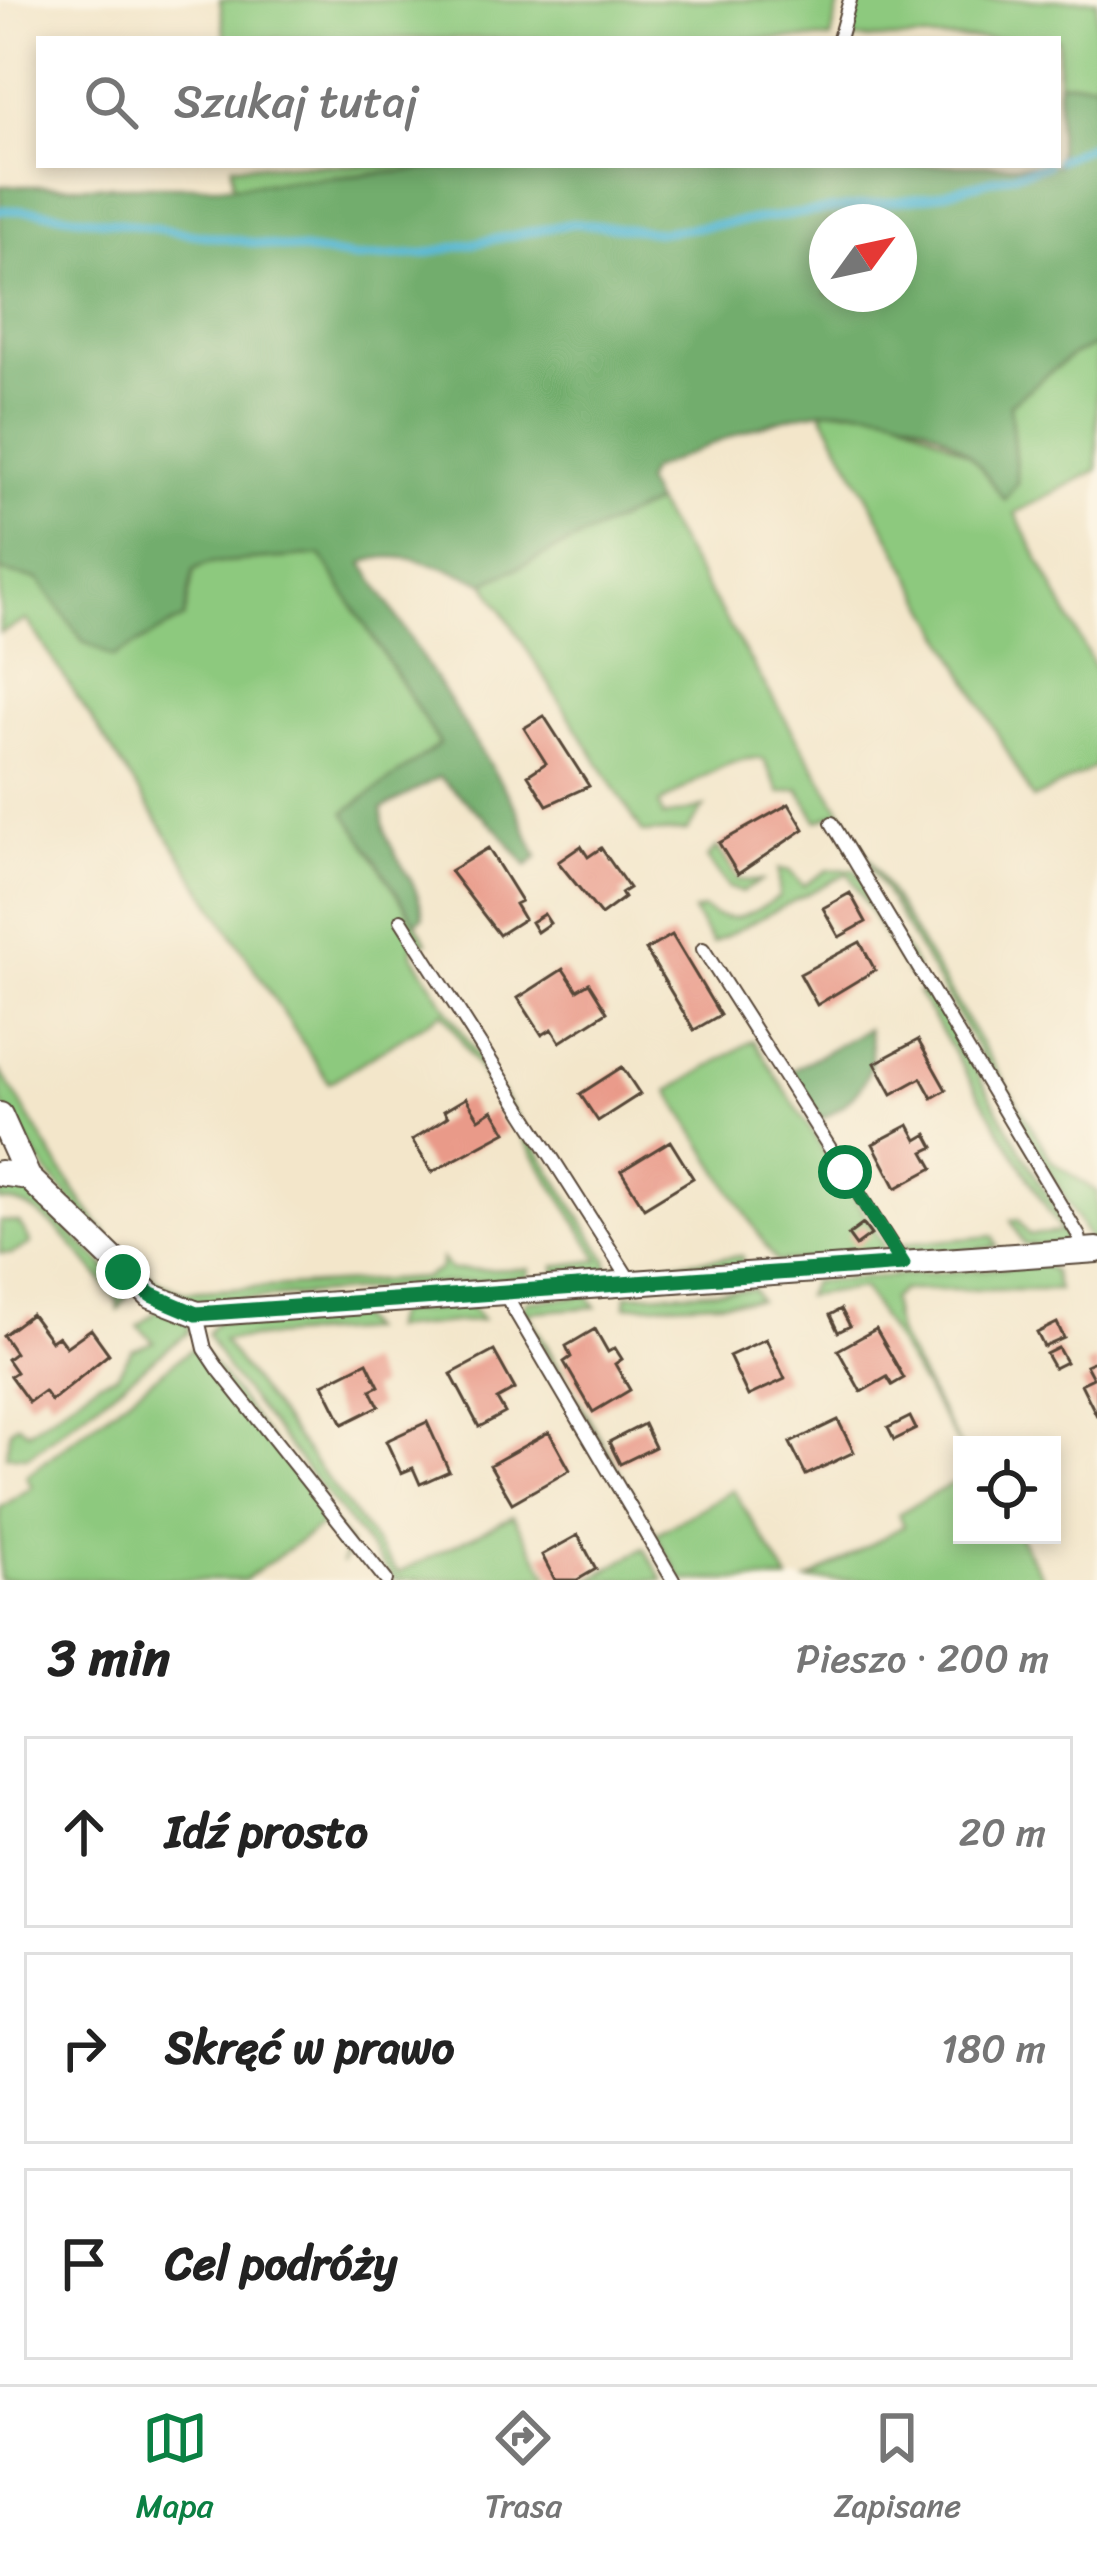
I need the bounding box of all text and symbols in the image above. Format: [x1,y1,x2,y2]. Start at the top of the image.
search box [36,36,1061,168]
text: Szukaj tutaj [174,62,418,142]
icon: search [78,69,144,135]
north arrow [809,204,917,312]
route start [818,1145,872,1199]
route end [96,1245,150,1299]
map controls [953,1436,1061,1544]
button: locate [953,1436,1061,1544]
text: 3 min [48,1613,170,1703]
text: Pieszo · 200 m [796,1624,1049,1693]
text: Idź prosto [165,1792,368,1872]
text: 20 m [959,1798,1046,1867]
icon: ahead [51,1799,117,1865]
text: Skręć w prawo [165,2008,454,2088]
text: 180 m [941,2014,1046,2083]
icon: right [51,2015,117,2081]
text: Cel podróży [165,2224,397,2304]
icon: arrive [51,2231,117,2297]
tab: Mapa [136,2405,213,2535]
tab: Trasa [485,2405,562,2535]
tab: Zapisane [834,2405,961,2535]

